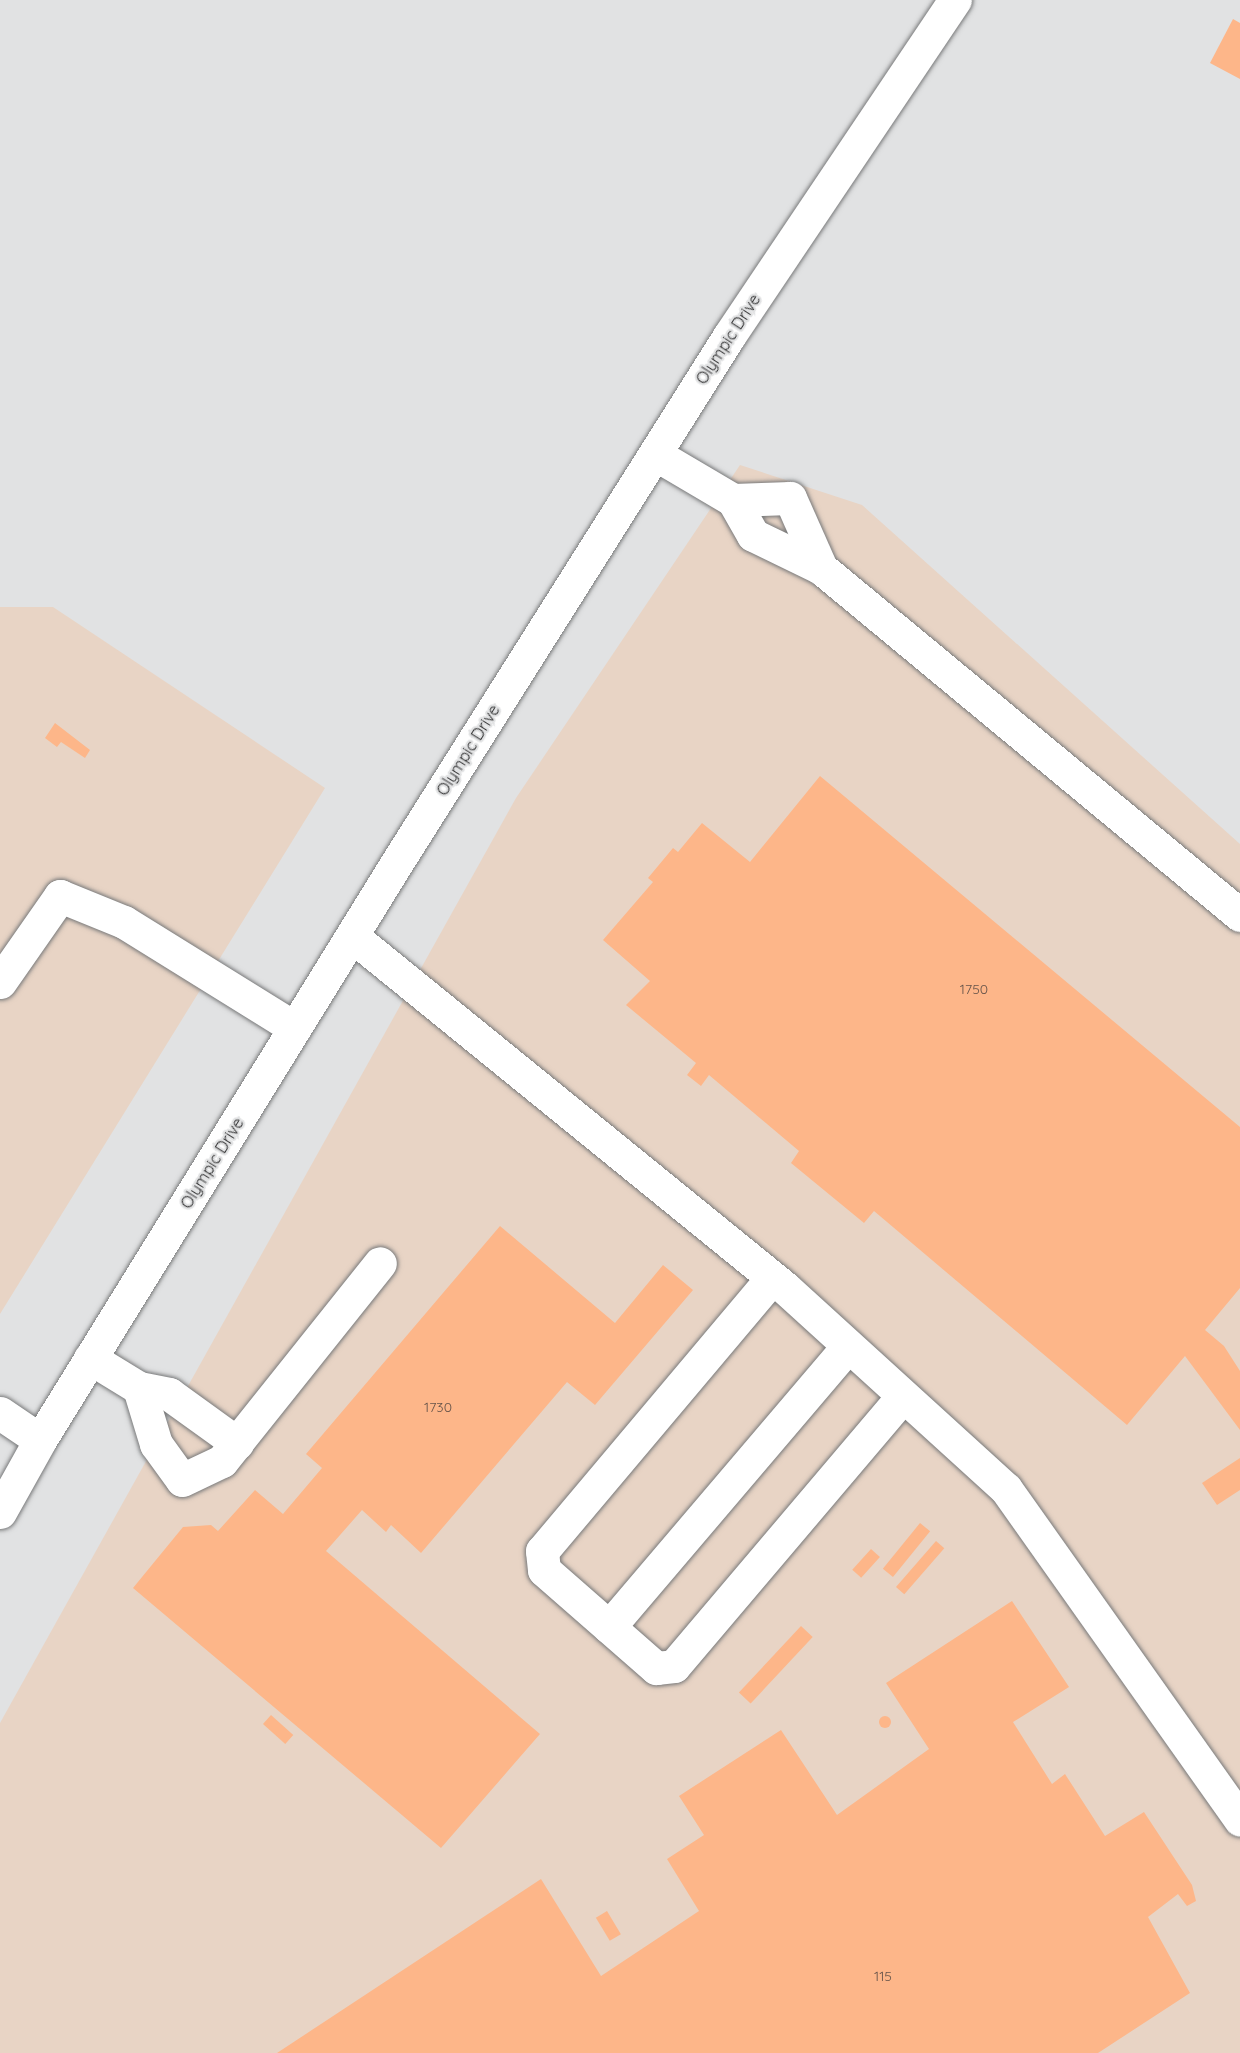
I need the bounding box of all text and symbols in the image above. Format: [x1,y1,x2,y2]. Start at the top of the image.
street label: Olympic Drive [692,290,764,388]
street label: Olympic Drive [432,701,504,799]
house number: 1750 [960,981,988,997]
street label: Olympic Drive [176,1114,248,1212]
house number: 1730 [424,1399,452,1415]
house number: 115 [874,1968,892,1984]

